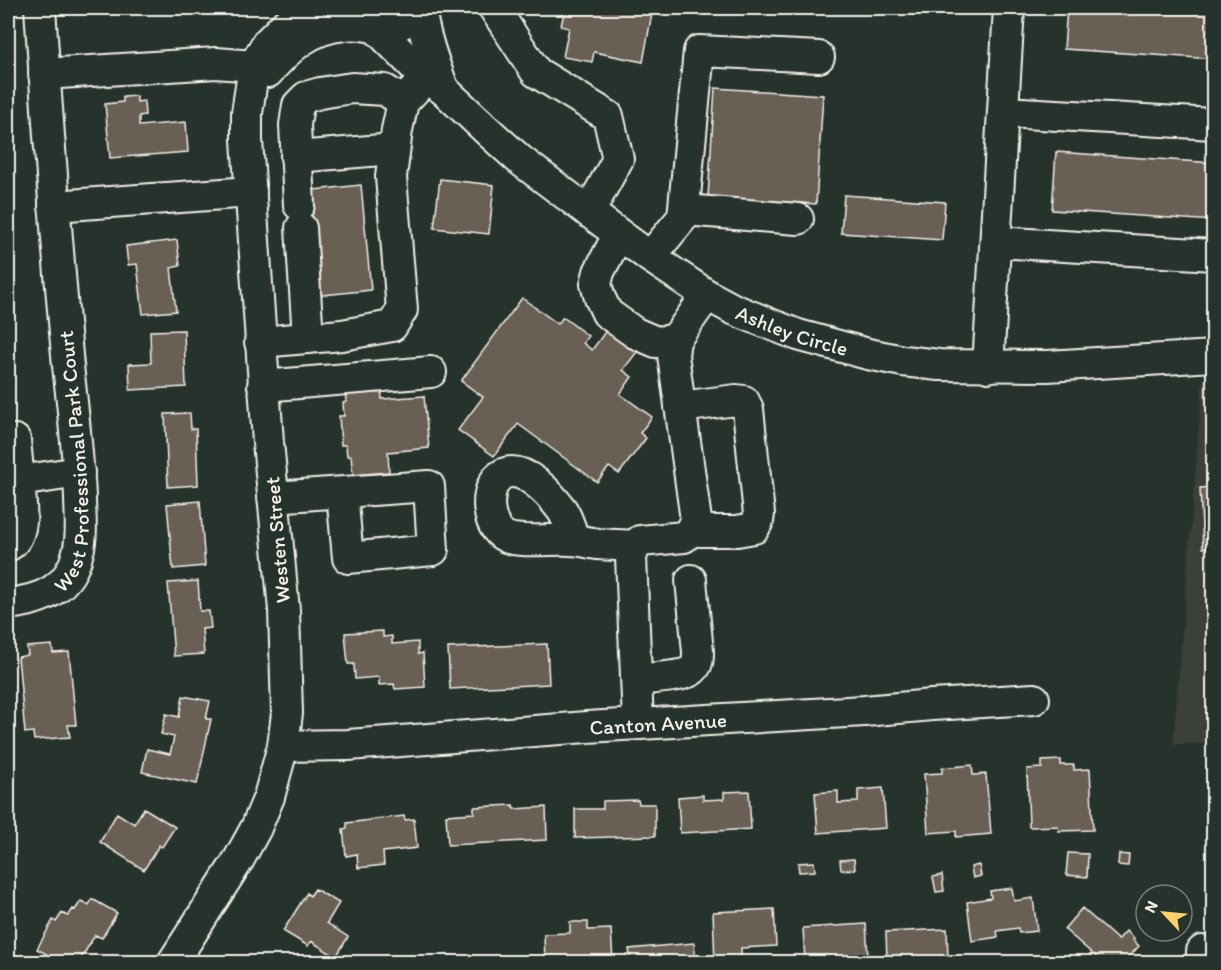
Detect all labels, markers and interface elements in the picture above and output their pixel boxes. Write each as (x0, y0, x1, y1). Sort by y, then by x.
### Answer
street label: Ashley Circle (733, 299, 851, 361)
street label: West Professional Park Court (48, 330, 93, 597)
street label: Westen Street (259, 476, 295, 604)
street label: Canton Avenue (589, 706, 727, 739)
north arrow (1134, 883, 1194, 943)
text: N (1140, 898, 1162, 916)

